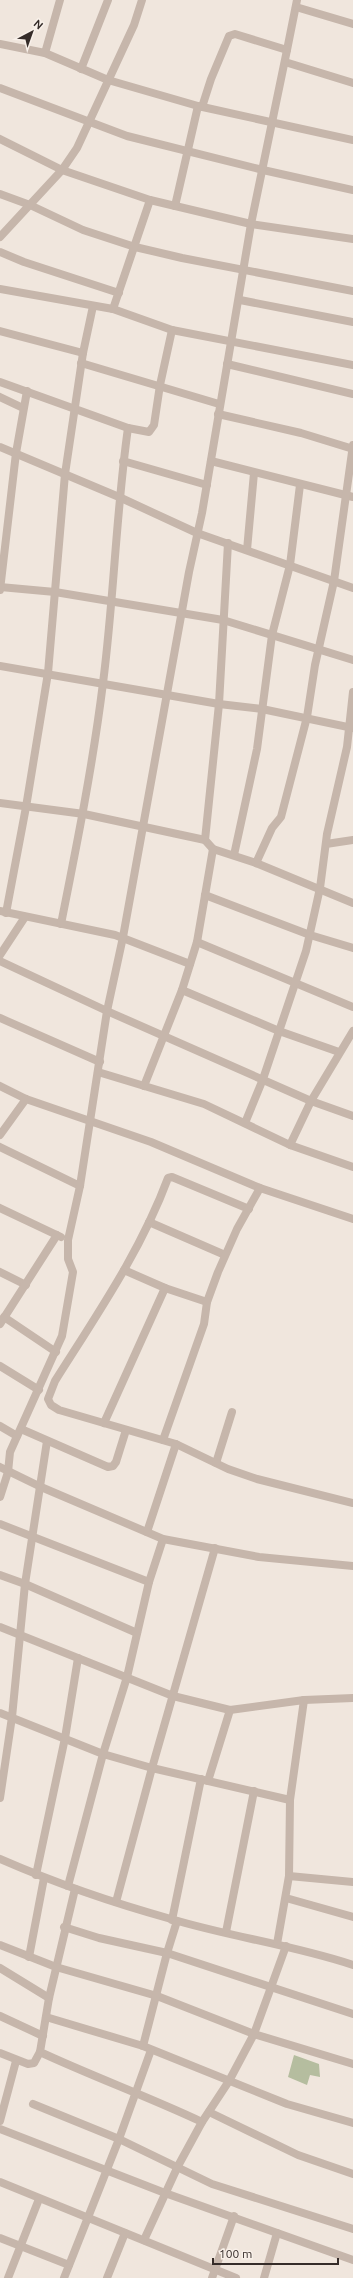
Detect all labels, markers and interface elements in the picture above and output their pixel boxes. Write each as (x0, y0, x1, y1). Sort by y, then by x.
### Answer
north arrow (12, 12, 52, 52)
text: N (32, 17, 46, 32)
scale bar (213, 2240, 338, 2266)
text: 100 m (219, 2247, 252, 2260)

